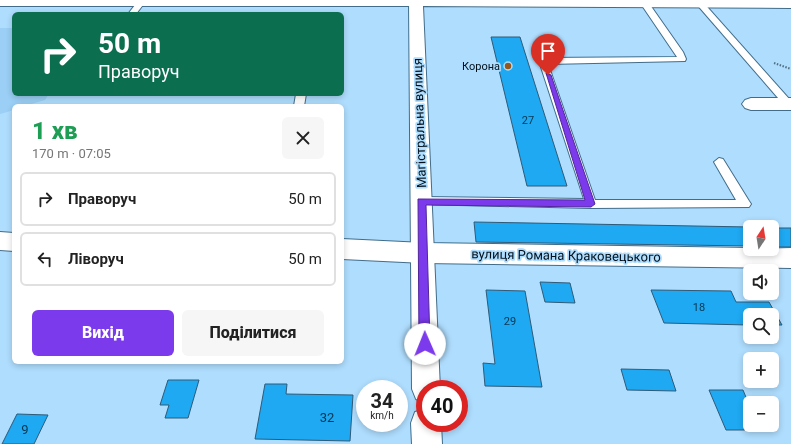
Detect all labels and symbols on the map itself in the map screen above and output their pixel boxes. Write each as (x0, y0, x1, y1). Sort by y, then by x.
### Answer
pin (531, 34, 565, 75)
street label: Магістральна вулиця (410, 58, 429, 188)
place label: Корона (462, 60, 500, 73)
marker: Корона (503, 61, 513, 71)
house number: 27 (522, 114, 534, 127)
north arrow (743, 220, 779, 256)
street label: вулиця Романа Краковецького (471, 246, 661, 265)
house number: 18 (693, 301, 705, 314)
house number: 29 (504, 315, 516, 328)
position arrow (404, 323, 446, 365)
speed limit sign: 40 (416, 380, 468, 432)
house number: 32 (320, 410, 334, 425)
house number: 9 (21, 422, 29, 437)

